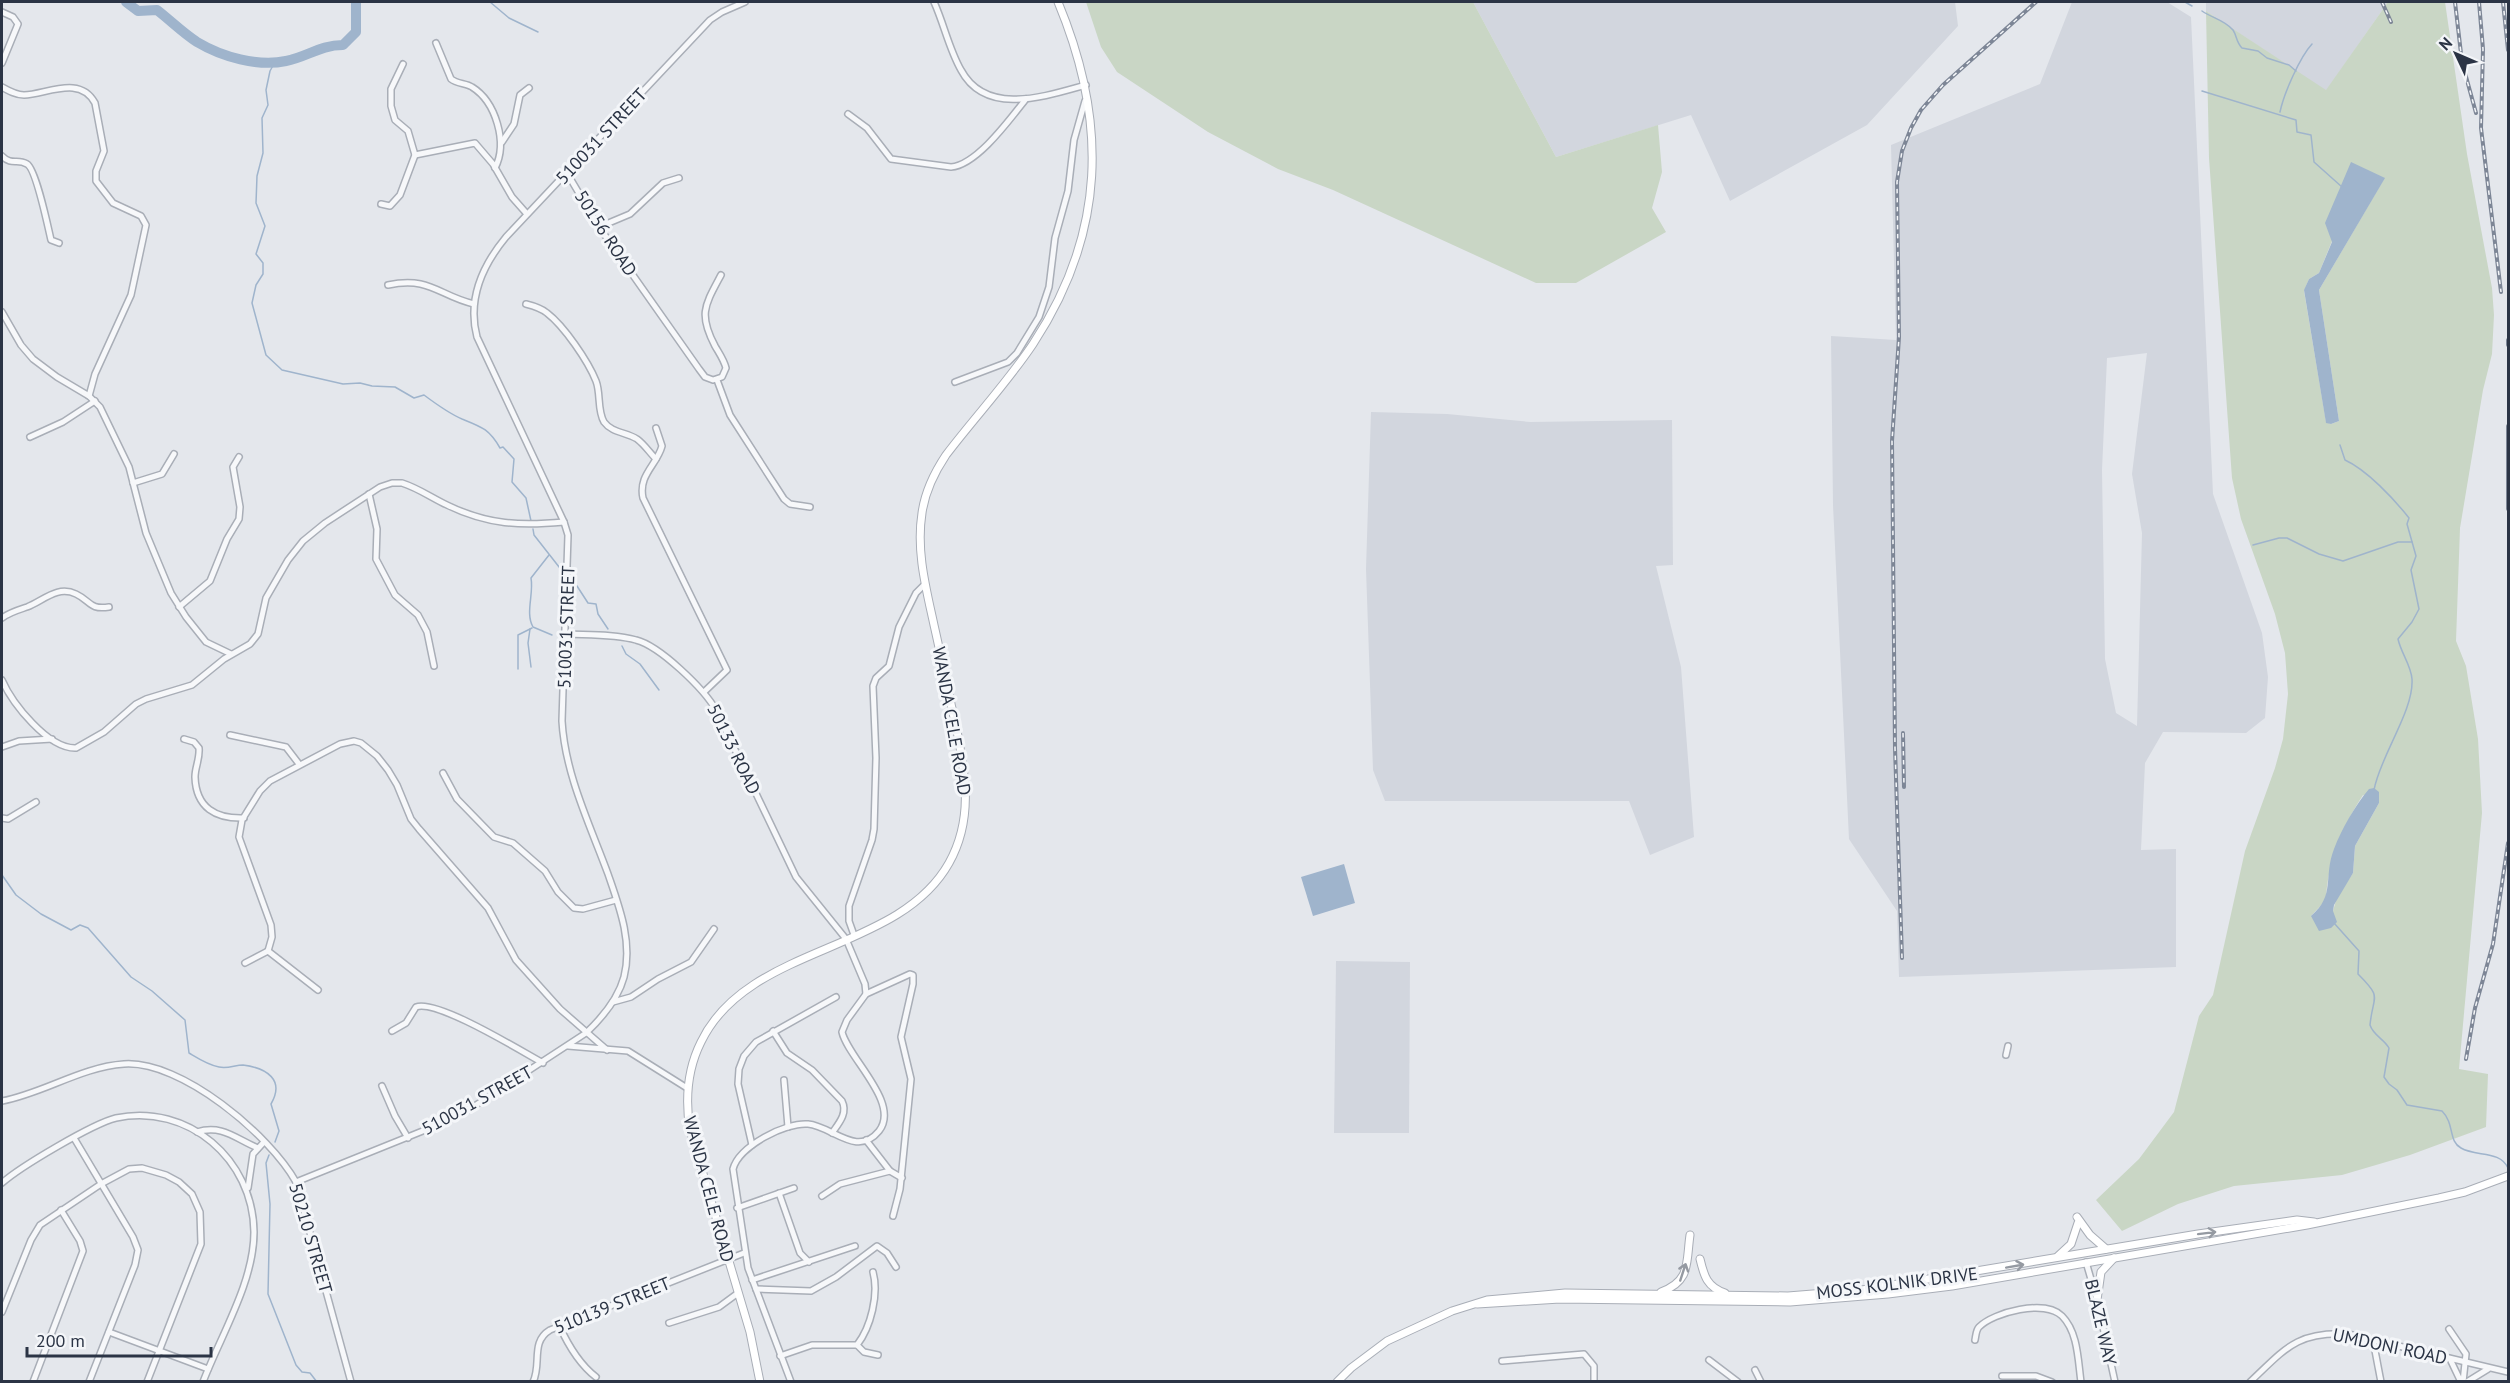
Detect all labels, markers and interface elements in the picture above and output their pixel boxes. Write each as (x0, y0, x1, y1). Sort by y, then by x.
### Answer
north arrow (2426, 24, 2486, 84)
text: N (2434, 33, 2456, 54)
street label: 510031 STREET (551, 83, 651, 189)
street label: 50156 ROAD (570, 186, 642, 280)
street label: 510031 STREET (552, 565, 580, 689)
street label: WANDA CELE ROAD (928, 645, 976, 797)
street label: 50133 ROAD (702, 700, 766, 798)
street label: 510031 STREET (418, 1060, 536, 1140)
street label: WANDA CELE ROAD (678, 1113, 740, 1265)
street label: 50210 STREET (284, 1180, 338, 1296)
one-way arrow (2197, 1227, 2217, 1238)
one-way arrow (2005, 1260, 2025, 1271)
street label: MOSS KOLNIK DRIVE (1815, 1262, 1979, 1304)
one-way arrow (1678, 1263, 1689, 1282)
street label: 510139 STREET (551, 1271, 673, 1339)
street label: BLAZE WAY (2080, 1277, 2122, 1367)
scale bar (27, 1320, 212, 1358)
street label: UMDONI ROAD (2331, 1323, 2449, 1369)
text: 200 m (36, 1329, 85, 1352)

